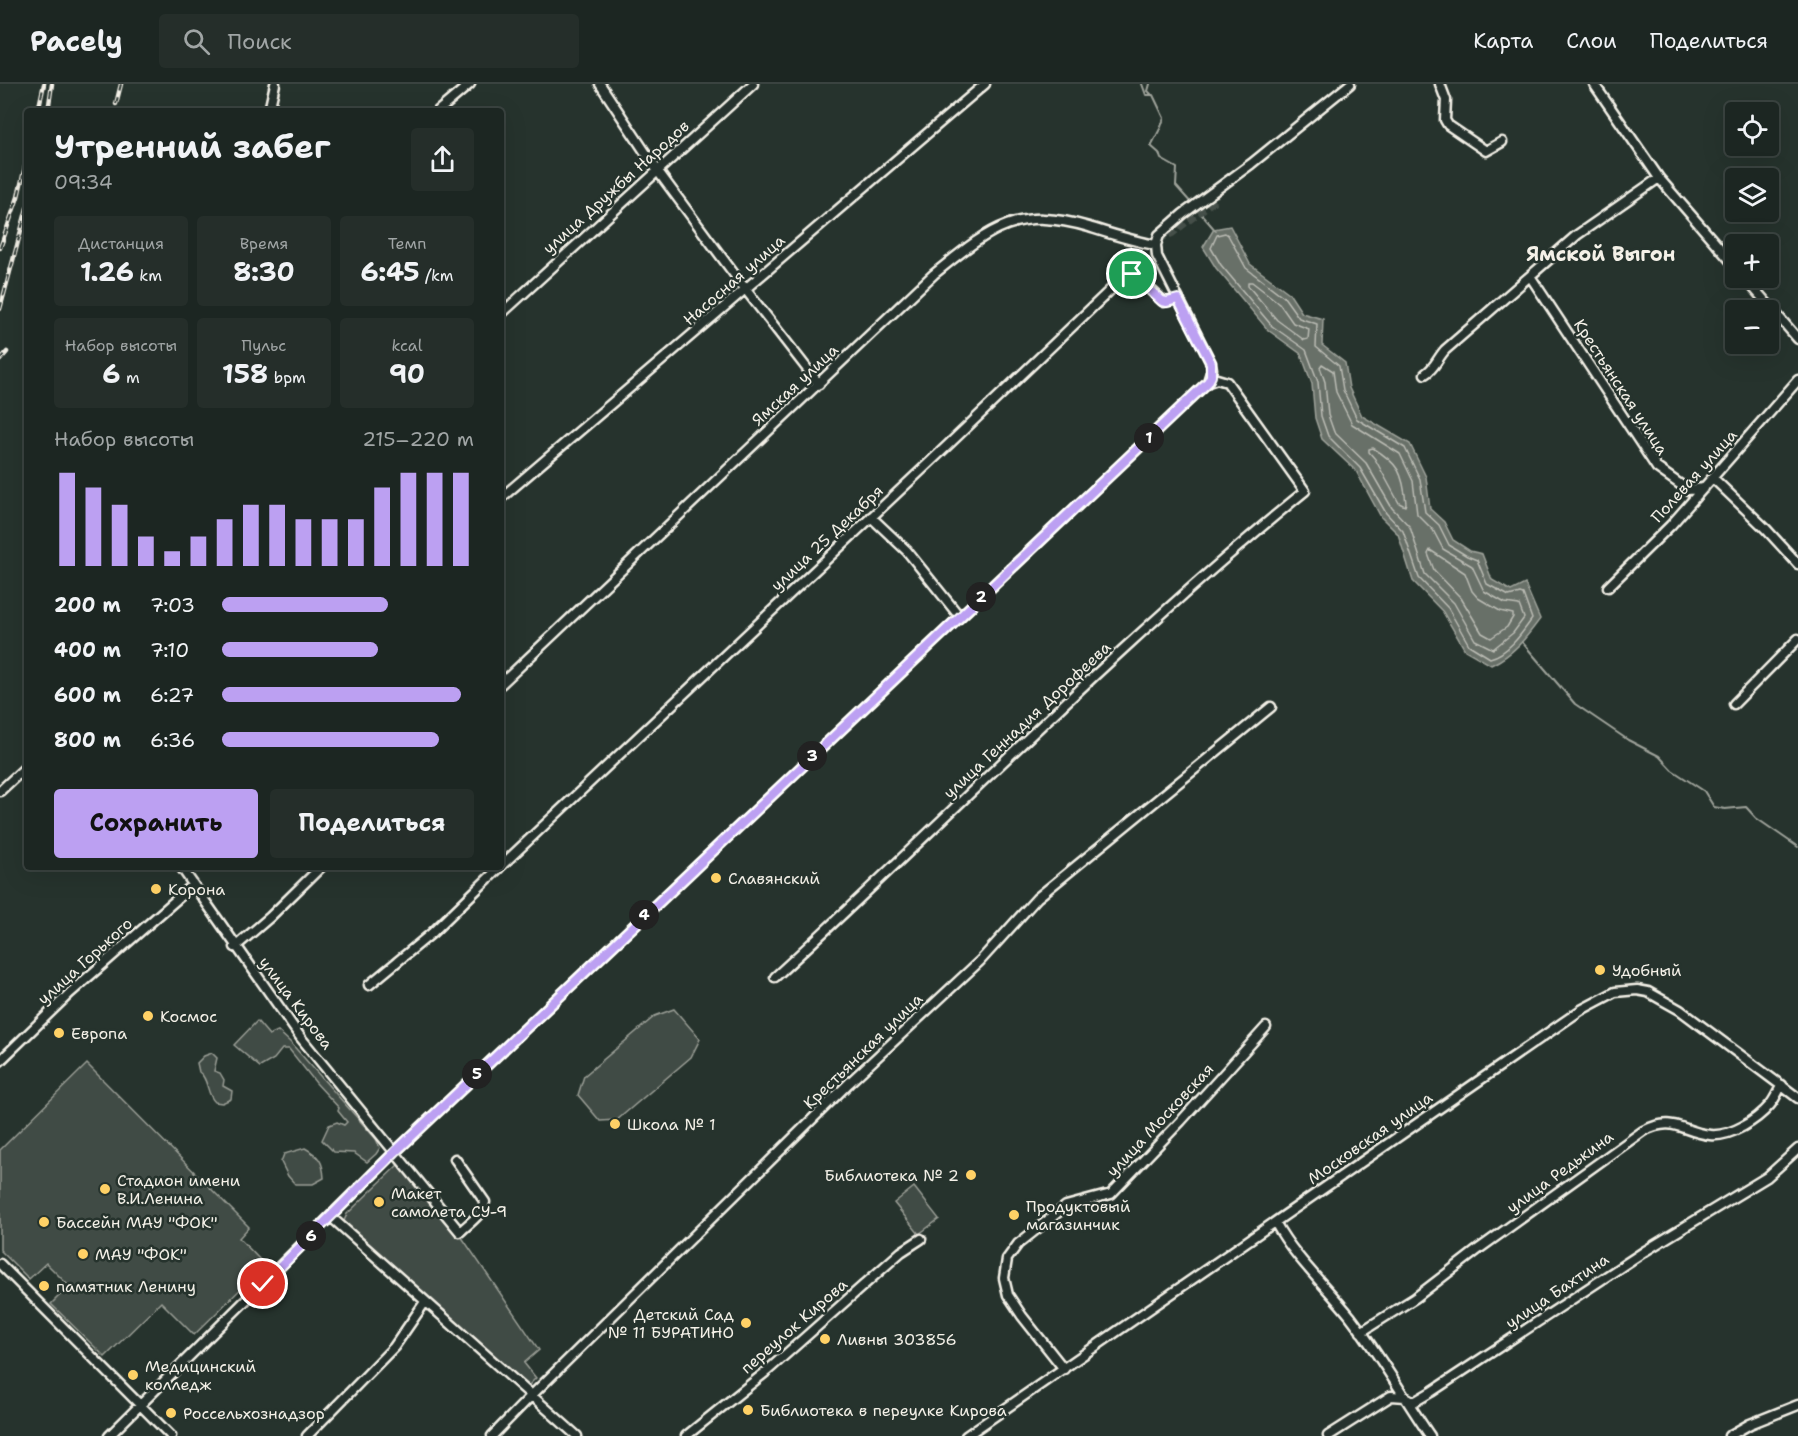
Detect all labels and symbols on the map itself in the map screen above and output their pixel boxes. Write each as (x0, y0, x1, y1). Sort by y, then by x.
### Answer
street label: улица Дружбы Народов (538, 116, 694, 258)
street label: Насосная улица (679, 230, 789, 330)
district label: Ямской Выгон (1526, 241, 1676, 267)
pin (1106, 248, 1157, 299)
street label: Крестьянская улица (1569, 315, 1673, 459)
street label: Ямская улица (747, 340, 843, 430)
pin: 1 (1134, 423, 1164, 453)
street label: Полевая улица (1646, 425, 1742, 527)
street label: улица 25 Декабря (766, 480, 888, 596)
pin: 2 (966, 582, 996, 612)
street label: улица Геннадия Дорофеева (939, 637, 1115, 803)
pin: 3 (797, 741, 827, 771)
place label: Славянский (728, 868, 820, 889)
marker: Славянский (709, 871, 723, 885)
place label: Корона (168, 879, 225, 900)
marker: Корона (149, 882, 163, 896)
pin: 4 (629, 900, 659, 930)
street label: улица Горького (33, 913, 137, 1009)
street label: улица Кирова (254, 952, 338, 1054)
place label: Удобный (1612, 960, 1682, 981)
marker: Удобный (1593, 963, 1607, 977)
street label: Крестьянская улица (799, 988, 927, 1113)
place label: Космос (160, 1006, 217, 1027)
marker: Космос (141, 1009, 155, 1023)
place label: Европа (71, 1023, 127, 1044)
marker: Европа (52, 1026, 66, 1040)
pin: 5 (462, 1059, 492, 1089)
street label: улица Московская (1102, 1059, 1218, 1181)
street label: Московская улица (1303, 1087, 1437, 1189)
place label: Школа № 1 (627, 1114, 716, 1135)
marker: Школа № 1 (608, 1117, 622, 1131)
street label: улица Редькина (1502, 1126, 1618, 1218)
place label: Библиотека № 2 (824, 1165, 959, 1186)
marker: Библиотека № 2 (964, 1168, 978, 1182)
place label: Стадион имени В.И.Ленина (117, 1170, 240, 1209)
marker: Стадион имени В.И.Ленина (98, 1182, 112, 1196)
place label: Макет самолета СУ-9 (391, 1183, 507, 1222)
marker: Макет самолета СУ-9 (372, 1195, 386, 1209)
place label: Продуктовый магазинчик (1026, 1196, 1130, 1235)
marker: Продуктовый магазинчик (1007, 1208, 1021, 1222)
place label: Бассейн МАУ "ФОК" (56, 1212, 218, 1233)
marker: Бассейн МАУ "ФОК" (37, 1215, 51, 1229)
pin: 6 (296, 1221, 326, 1251)
place label: МАУ "ФОК" (95, 1244, 187, 1265)
marker: МАУ "ФОК" (76, 1247, 90, 1261)
street label: улица Бахтина (1501, 1249, 1613, 1333)
pin (237, 1258, 288, 1309)
street label: переулок Кирова (736, 1274, 852, 1378)
place label: памятник Ленину (56, 1276, 196, 1297)
marker: памятник Ленину (37, 1279, 51, 1293)
place label: Детский Сад № 11 БУРАТИНО (608, 1304, 734, 1343)
marker: Детский Сад № 11 БУРАТИНО (739, 1316, 753, 1330)
place label: Ливны 303856 (837, 1329, 957, 1350)
marker: Ливны 303856 (818, 1332, 832, 1346)
place label: Медицинский колледж (145, 1356, 256, 1395)
marker: Медицинский колледж (126, 1368, 140, 1382)
place label: Библиотека в переулке Кирова (760, 1400, 1007, 1421)
place label: Россельхознадзор (183, 1403, 325, 1424)
marker: Библиотека в переулке Кирова (741, 1403, 755, 1417)
marker: Россельхознадзор (164, 1406, 178, 1420)

